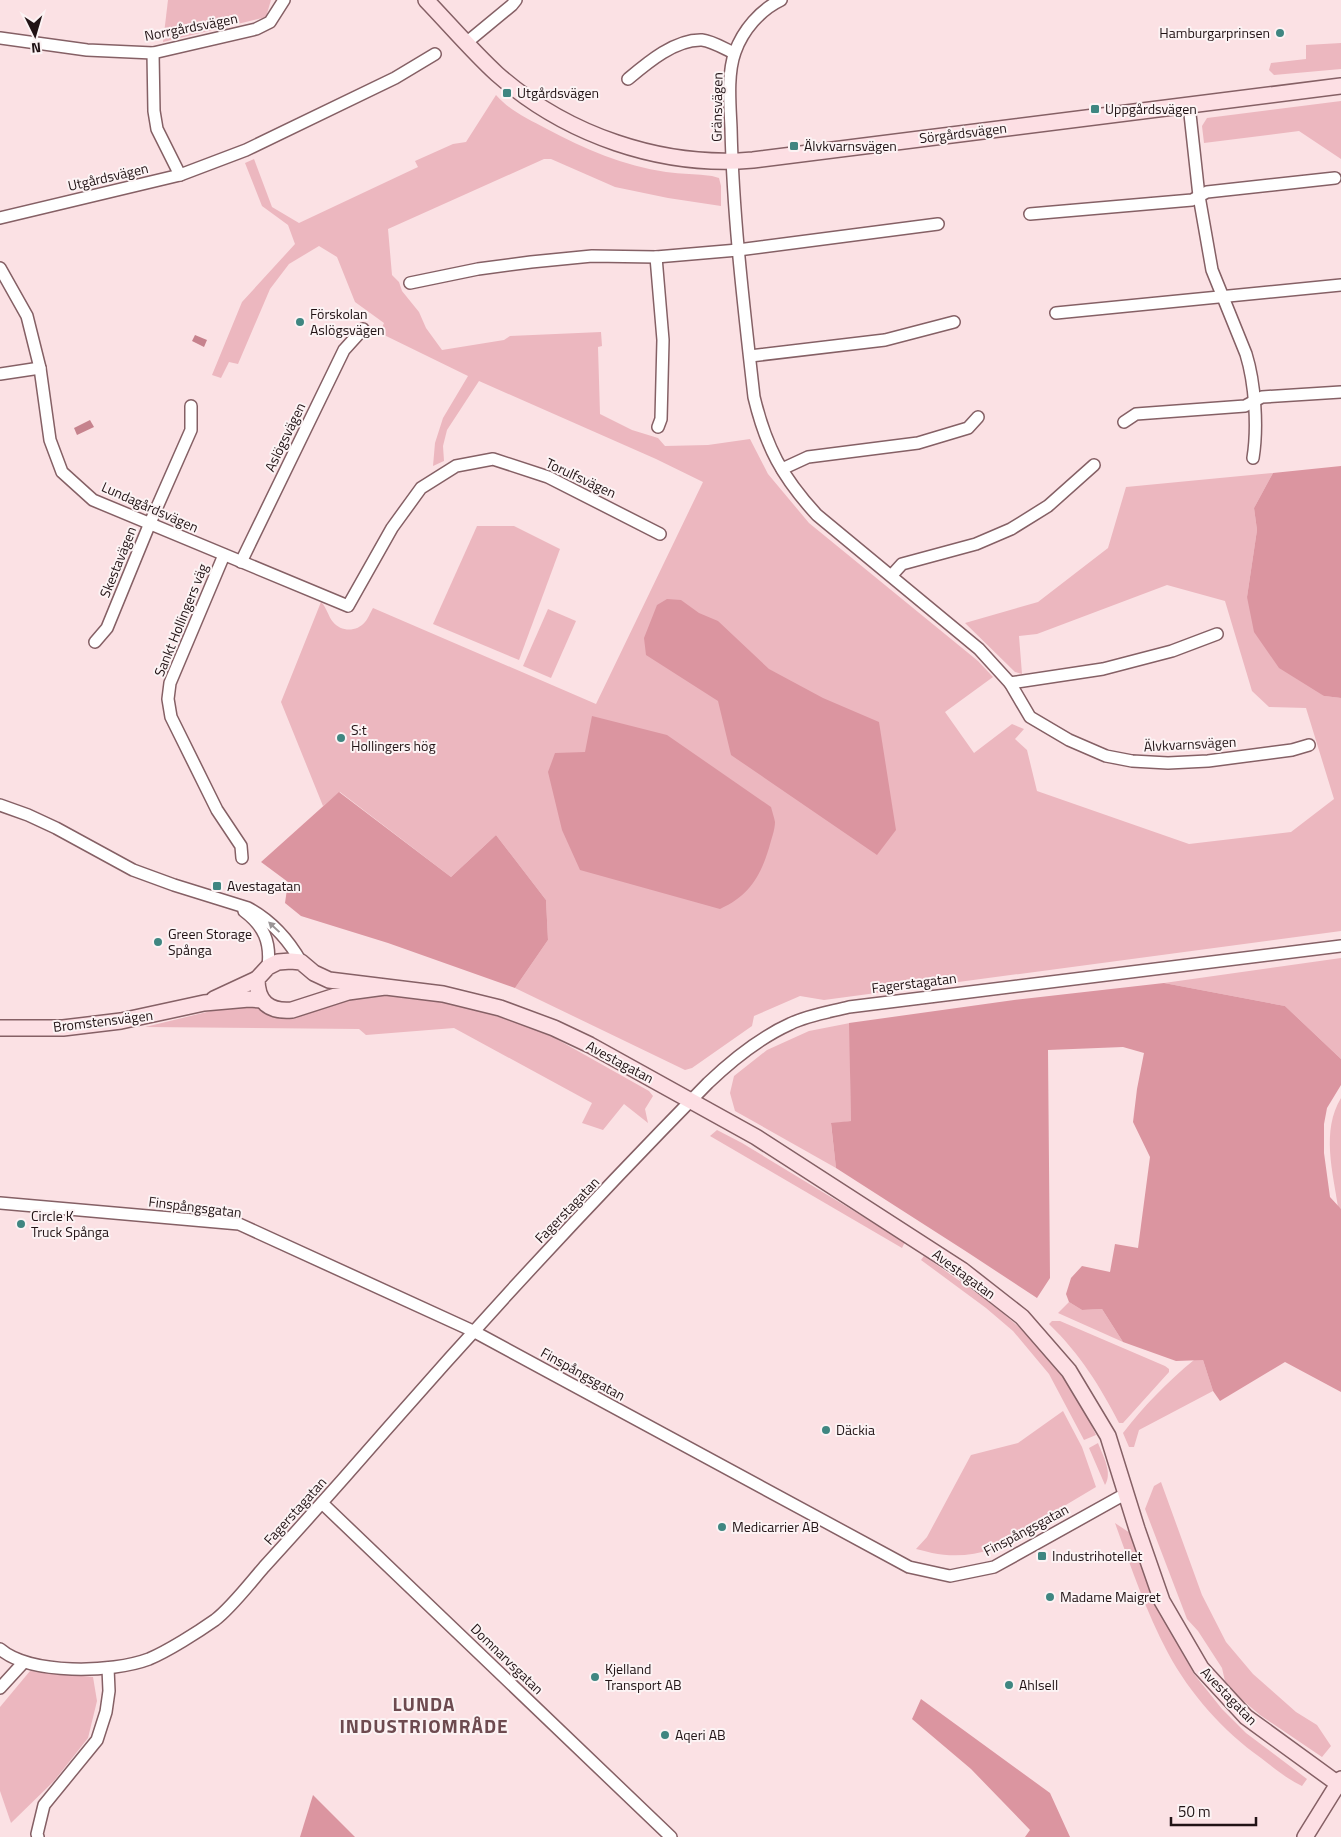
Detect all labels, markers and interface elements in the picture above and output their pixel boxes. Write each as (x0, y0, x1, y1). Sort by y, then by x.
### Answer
street label: Norrgårdsvägen (143, 7, 239, 46)
north arrow (10, 10, 60, 60)
place label: Hamburgarprinsen (1159, 22, 1270, 43)
marker: Hamburgarprinsen (1274, 27, 1286, 39)
text: N (30, 38, 42, 59)
street label: Gränsvägen (705, 72, 728, 142)
place label: Utgårdsvägen (517, 82, 599, 103)
marker: Utgårdsvägen (501, 87, 513, 99)
place label: Uppgårdsvägen (1105, 98, 1197, 119)
marker: Uppgårdsvägen (1089, 103, 1101, 115)
street label: Sörgårdsvägen (918, 117, 1008, 148)
place label: Älvkvarnsvägen (804, 135, 897, 156)
marker: Älvkvarnsvägen (788, 140, 800, 152)
street label: Utgårdsvägen (66, 157, 150, 196)
place label: Förskolan Aslögsvägen (310, 303, 385, 340)
marker: Förskolan Aslögsvägen (294, 316, 306, 328)
street label: Aslögsvägen (259, 399, 310, 475)
street label: Torulfsvägen (543, 452, 620, 503)
street label: Lundagårdsvägen (98, 476, 202, 537)
street label: Skestavägen (94, 523, 141, 601)
street label: Sankt Hollingers väg (148, 560, 213, 679)
place label: S:t Hollingers hög (351, 719, 436, 756)
street label: Älvkvarnsvägen (1143, 731, 1237, 756)
marker: S:t Hollingers hög (335, 732, 347, 744)
place label: Avestagatan (227, 875, 301, 896)
marker: Avestagatan (211, 880, 223, 892)
one-way arrow (268, 921, 280, 933)
place label: Green Storage Spånga (168, 923, 252, 960)
marker: Green Storage Spånga (152, 936, 164, 948)
street label: Fagerstagatan (870, 967, 957, 998)
street label: Bromstensvägen (52, 1004, 154, 1037)
street label: Avestagatan (583, 1035, 658, 1088)
street label: Fagerstagatan (530, 1172, 604, 1248)
street label: Finspångsgatan (147, 1190, 243, 1223)
place label: Circle K Truck Spånga (31, 1205, 109, 1242)
marker: Circle K Truck Spånga (15, 1218, 27, 1230)
street label: Avestagatan (928, 1243, 1000, 1304)
street label: Finspångsgatan (537, 1342, 629, 1405)
place label: Däckia (836, 1419, 875, 1440)
marker: Däckia (820, 1424, 832, 1436)
street label: Fagerstagatan (258, 1472, 331, 1549)
street label: Finspångsgatan (979, 1498, 1072, 1561)
place label: Medicarrier AB (732, 1516, 819, 1537)
marker: Medicarrier AB (716, 1521, 728, 1533)
place label: Industrihotellet (1052, 1545, 1142, 1566)
marker: Industrihotellet (1036, 1550, 1048, 1562)
place label: Madame Maigret (1060, 1586, 1161, 1607)
marker: Madame Maigret (1044, 1591, 1056, 1603)
street label: Domnarvsgatan (466, 1618, 549, 1699)
place label: Kjelland Transport AB (605, 1658, 682, 1695)
street label: Avestagatan (1196, 1662, 1263, 1730)
marker: Kjelland Transport AB (589, 1671, 601, 1683)
place label: Ahlsell (1019, 1674, 1058, 1695)
marker: Ahlsell (1003, 1679, 1015, 1691)
district label: LUNDA INDUSTRIOMRÅDE (339, 1689, 509, 1740)
place label: Aqeri AB (675, 1724, 726, 1745)
marker: Aqeri AB (659, 1729, 671, 1741)
scale bar (1171, 1794, 1256, 1826)
text: 50 m (1178, 1800, 1211, 1823)

